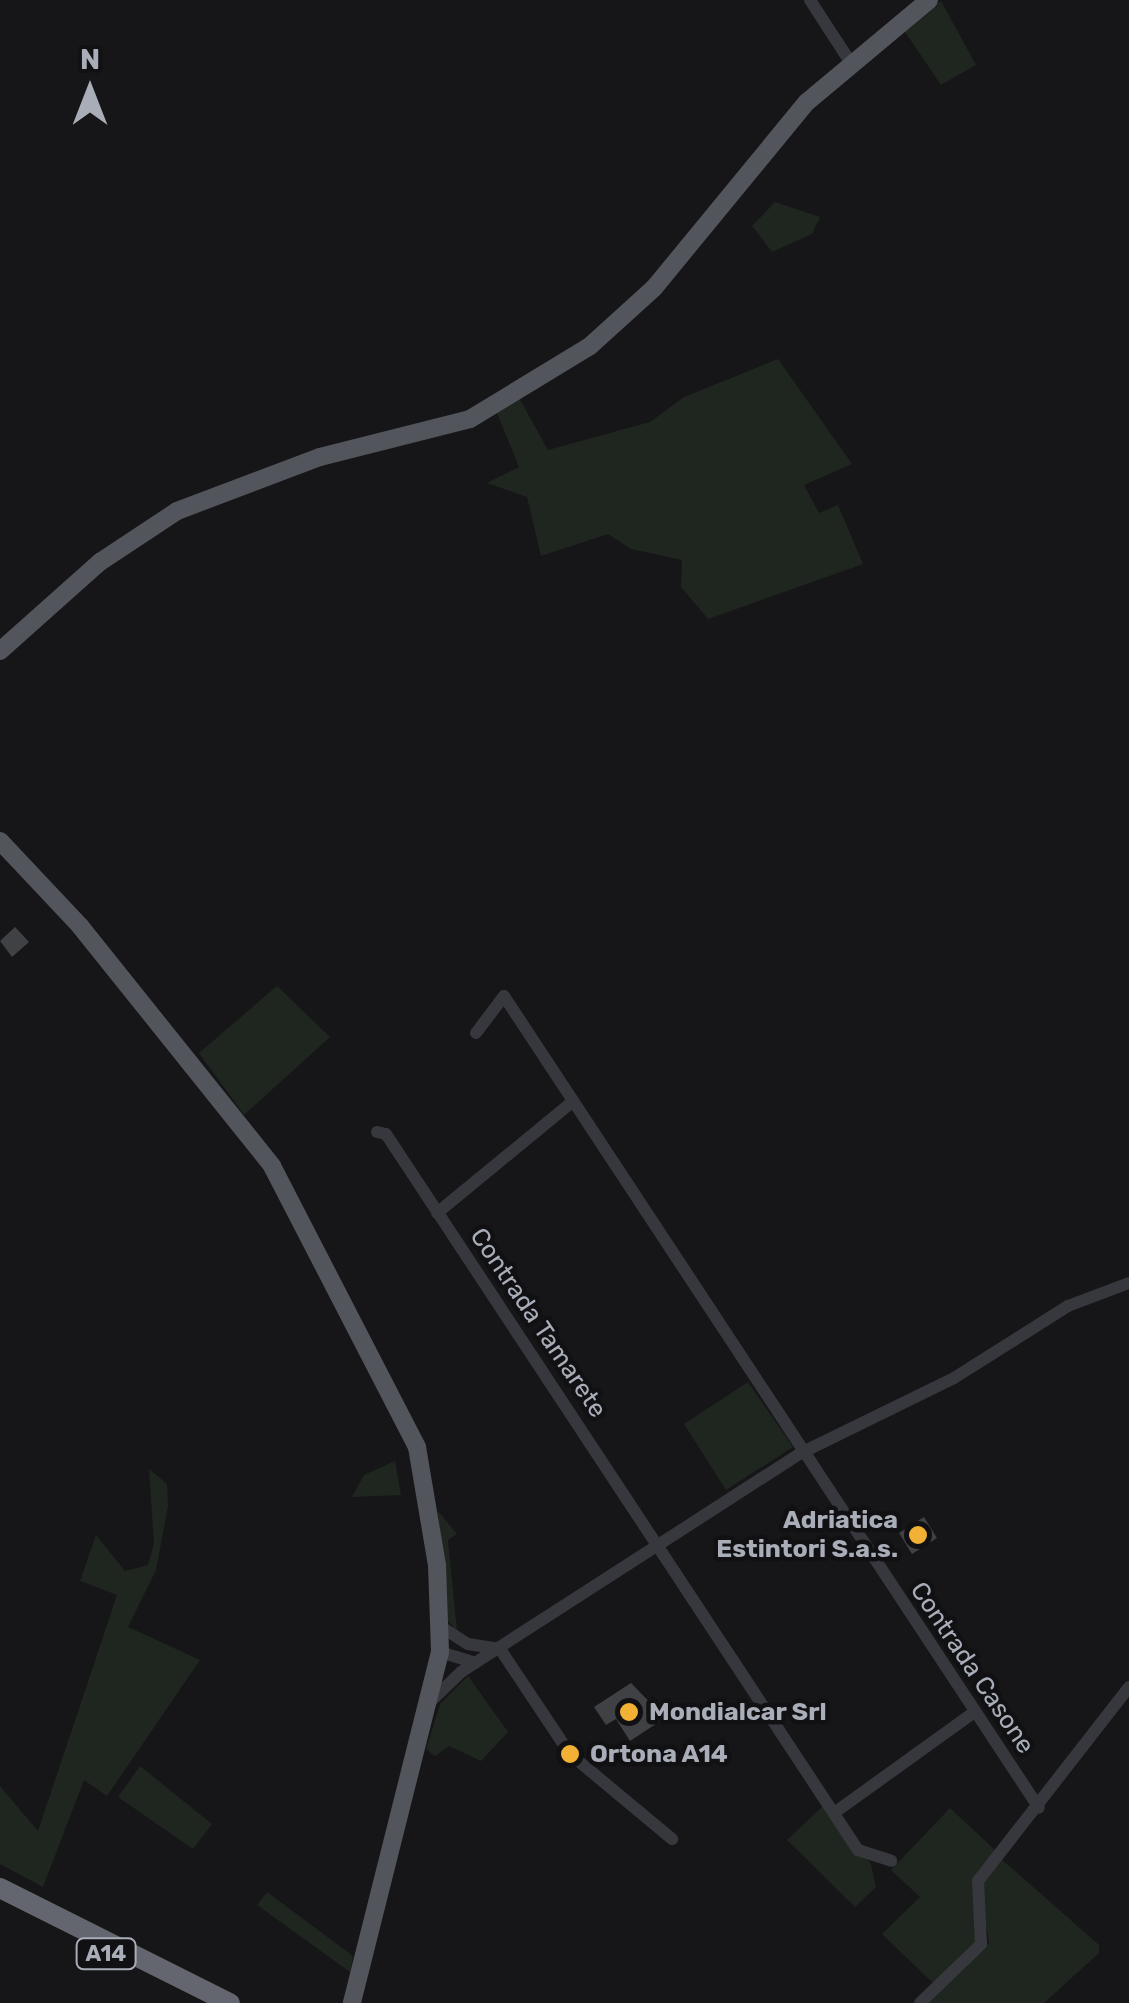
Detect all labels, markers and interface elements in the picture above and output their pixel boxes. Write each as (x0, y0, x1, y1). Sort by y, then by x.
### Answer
north arrow (40, 40, 140, 140)
text: N (80, 43, 100, 76)
street label: Contrada Tamarete (463, 1222, 613, 1424)
place label: Adriatica Estintori S.a.s. (716, 1506, 898, 1565)
marker: Adriatica Estintori S.a.s. (907, 1524, 929, 1546)
street label: Contrada Casone (904, 1577, 1040, 1759)
place label: Mondialcar Srl (649, 1697, 827, 1727)
marker: Mondialcar Srl (618, 1701, 640, 1723)
place label: Ortona A14 (590, 1739, 729, 1769)
marker: Ortona A14 (559, 1743, 581, 1765)
road number: A14 (74, 1937, 138, 1971)

